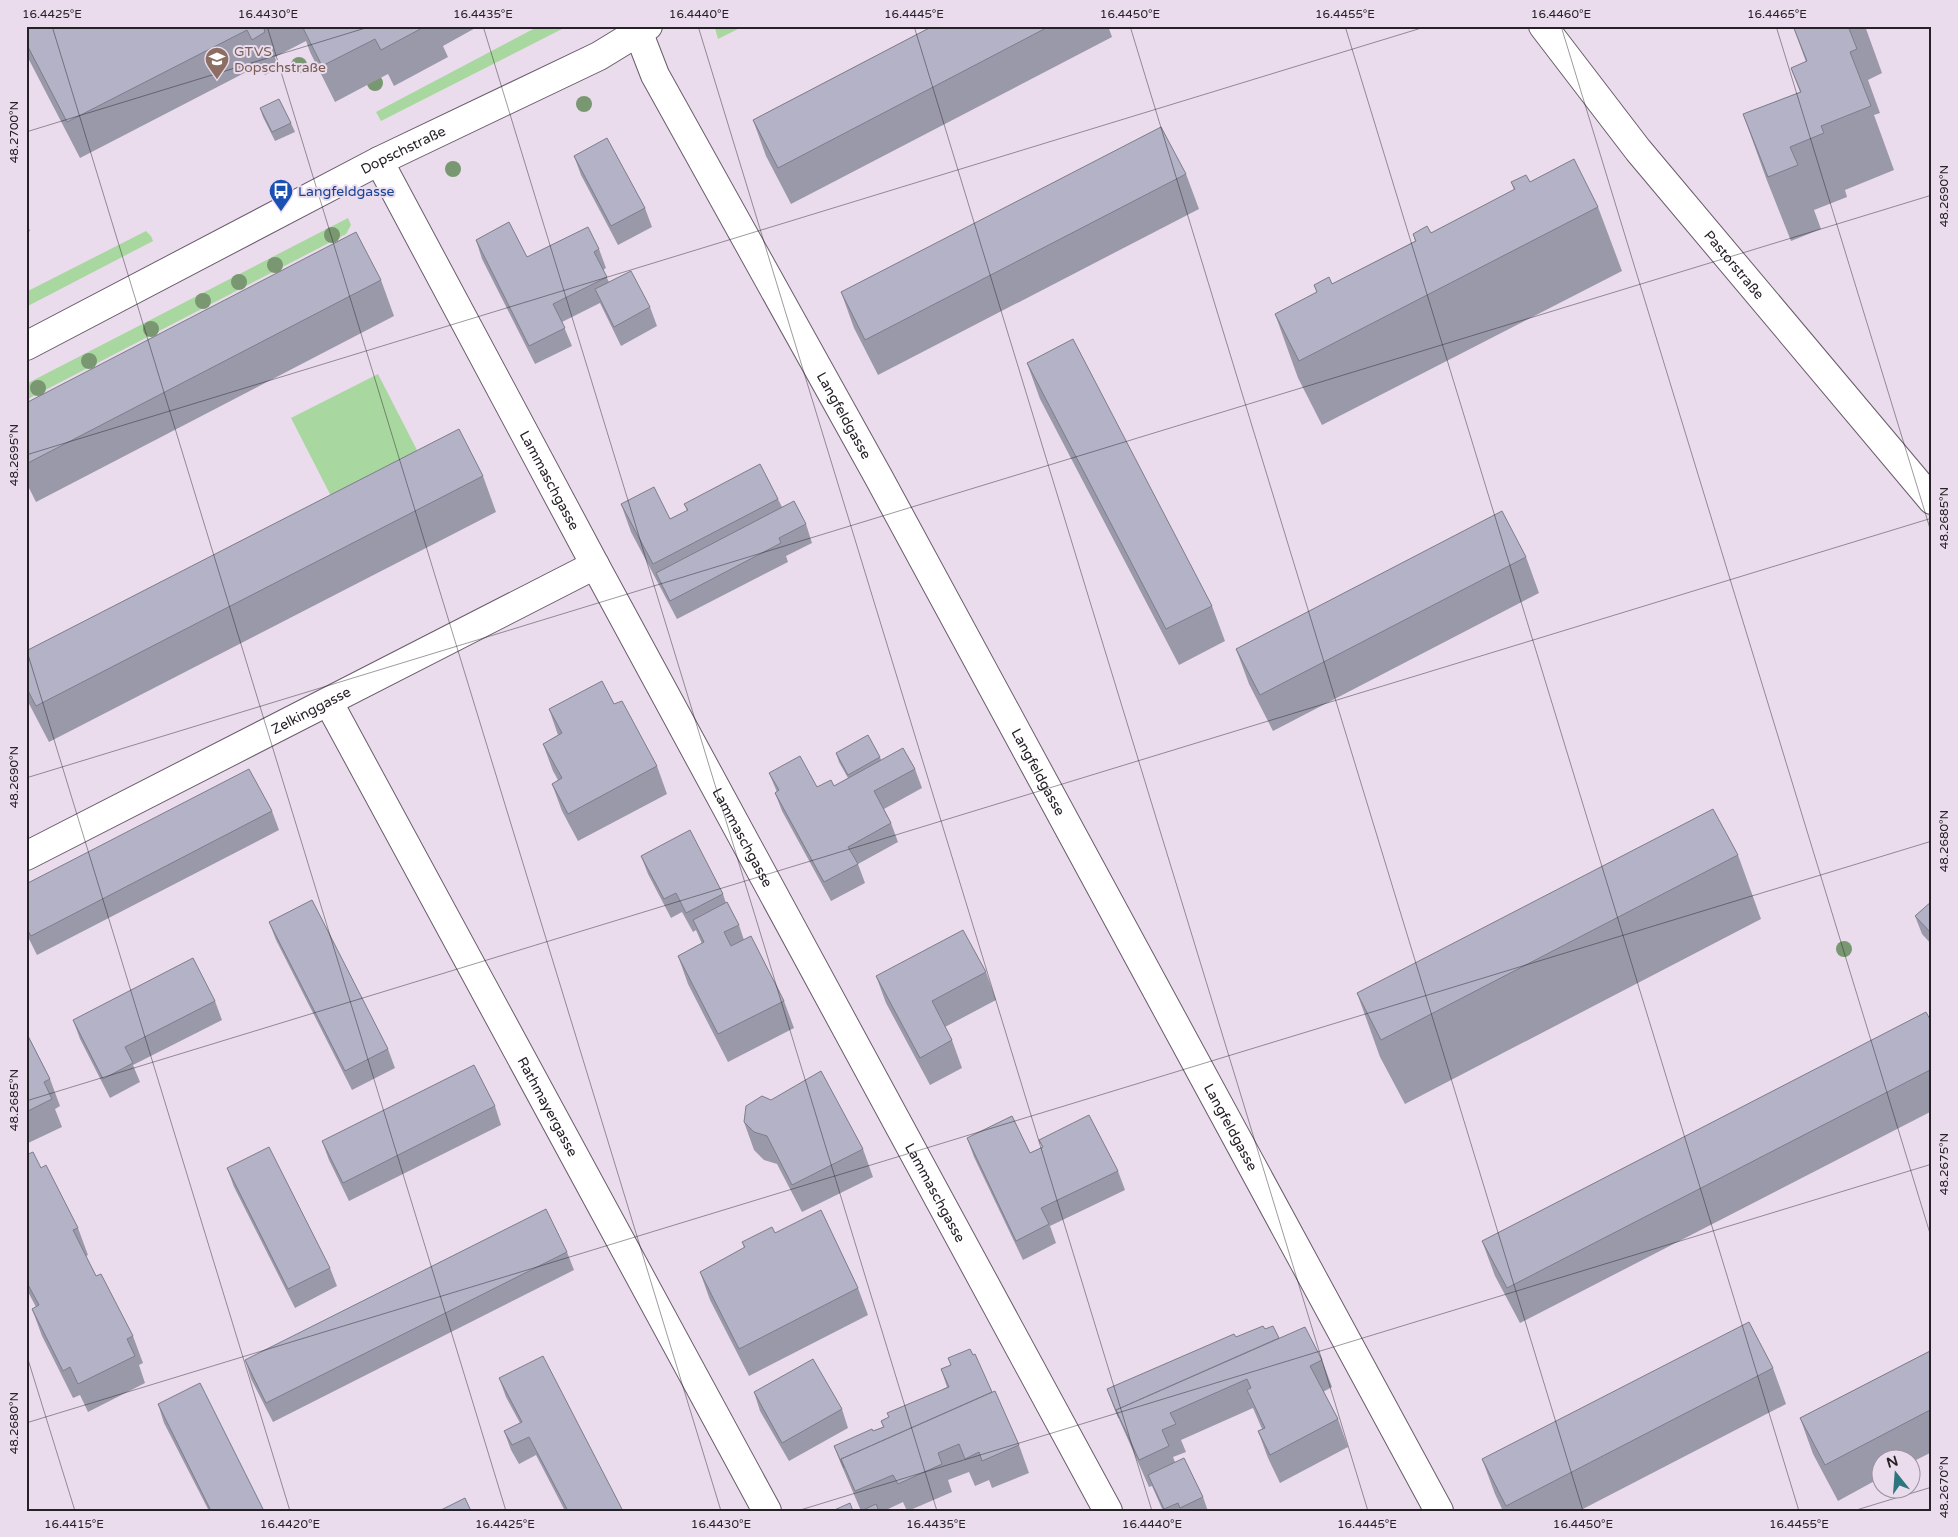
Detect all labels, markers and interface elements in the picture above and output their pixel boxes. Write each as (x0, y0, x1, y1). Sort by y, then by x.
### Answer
text: 16.4425°E (22, 7, 82, 21)
text: 16.4430°E (238, 7, 298, 21)
text: 16.4435°E (453, 7, 513, 21)
text: 16.4440°E (669, 7, 729, 21)
text: 16.4445°E (884, 7, 944, 21)
text: 16.4450°E (1100, 7, 1160, 21)
text: 16.4455°E (1315, 7, 1375, 21)
text: 16.4460°E (1531, 7, 1591, 21)
text: 16.4465°E (1747, 7, 1807, 21)
place label: GTVS Dopschstraße (234, 43, 326, 76)
school or university icon: GTVS Dopschstraße (204, 46, 230, 80)
text: 48.2700°N (7, 101, 21, 163)
street label: Dopschstraße (358, 122, 448, 178)
text: 48.2690°N (1937, 165, 1951, 227)
bus stop icon: Langfeldgasse (268, 178, 294, 212)
place label: Langfeldgasse (298, 183, 395, 200)
street label: Pastorstraße (1701, 227, 1768, 303)
street label: Langfeldgasse (813, 369, 875, 462)
text: 48.2695°N (7, 424, 21, 486)
street label: Lammaschgasse (516, 428, 583, 533)
text: 48.2685°N (1937, 487, 1951, 549)
street label: Zelkinggasse (268, 683, 354, 738)
street label: Langfeldgasse (1008, 725, 1069, 819)
text: 48.2690°N (7, 746, 21, 808)
street label: Lammaschgasse (709, 785, 777, 890)
text: 48.2680°N (1937, 810, 1951, 872)
street label: Rathmayergasse (514, 1054, 582, 1159)
text: 48.2685°N (7, 1069, 21, 1131)
street label: Langfeldgasse (1200, 1081, 1261, 1174)
text: 48.2675°N (1937, 1133, 1951, 1195)
street label: Lammaschgasse (902, 1140, 969, 1245)
text: 48.2680°N (7, 1392, 21, 1454)
north arrow (1870, 1450, 1920, 1500)
text: N (1884, 1452, 1900, 1472)
text: 48.2670°N (1937, 1456, 1951, 1518)
text: 16.4415°E (44, 1517, 104, 1531)
text: 16.4420°E (260, 1517, 320, 1531)
text: 16.4425°E (475, 1517, 535, 1531)
text: 16.4430°E (691, 1517, 751, 1531)
text: 16.4435°E (906, 1517, 966, 1531)
text: 16.4440°E (1122, 1517, 1182, 1531)
text: 16.4445°E (1337, 1517, 1397, 1531)
text: 16.4450°E (1553, 1517, 1613, 1531)
text: 16.4455°E (1769, 1517, 1829, 1531)

